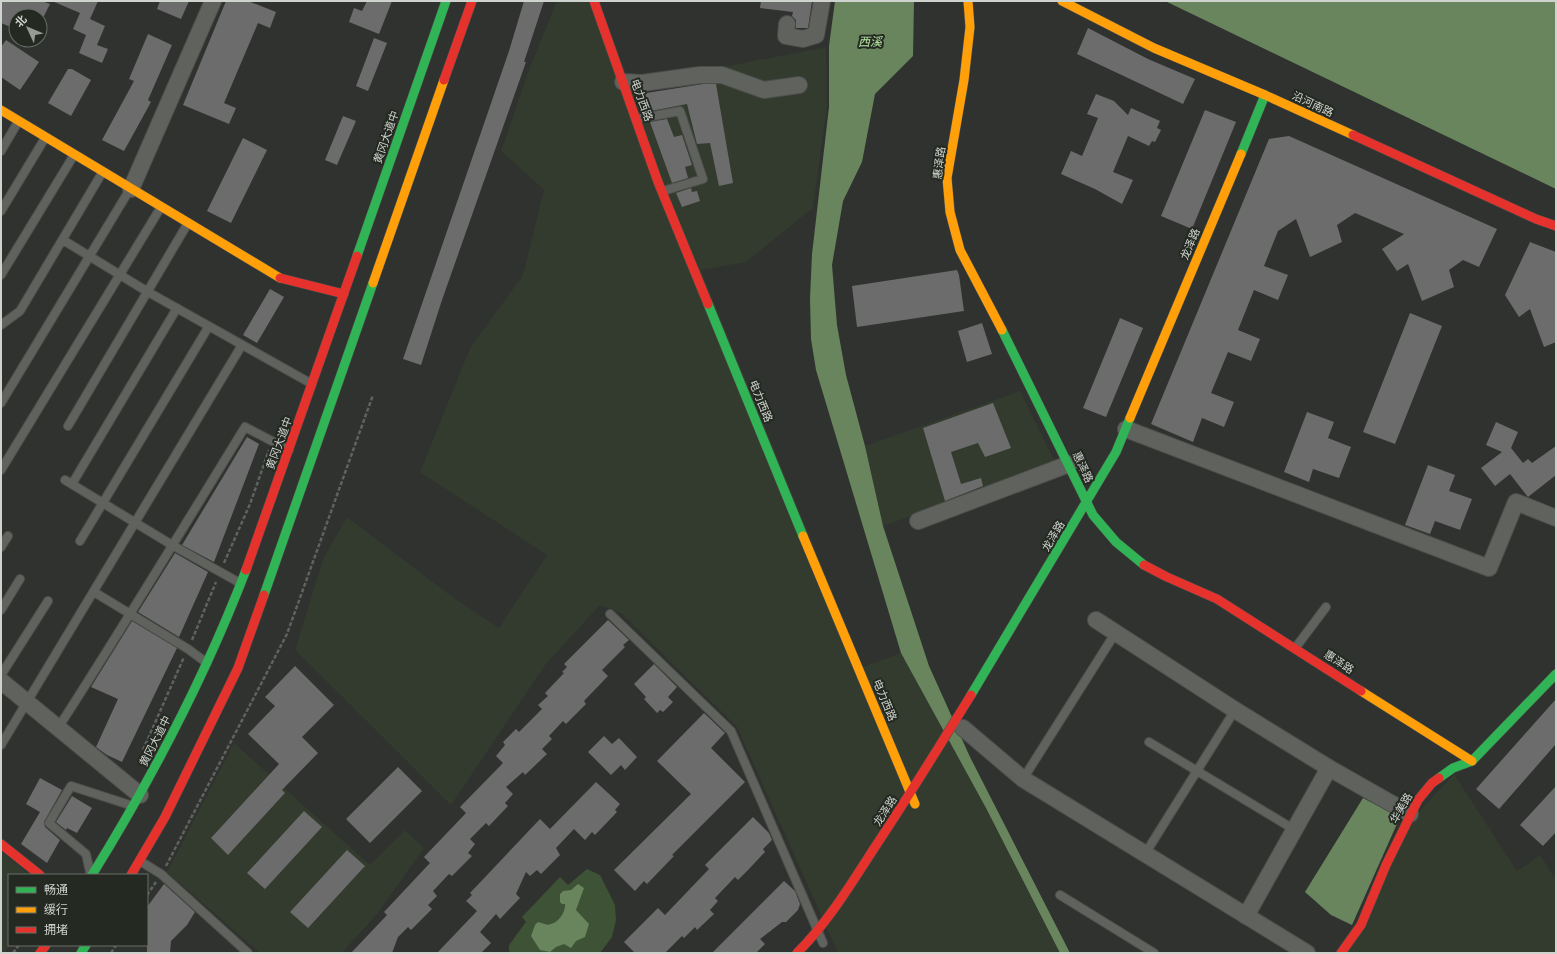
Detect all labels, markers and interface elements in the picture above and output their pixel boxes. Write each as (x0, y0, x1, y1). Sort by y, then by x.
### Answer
north arrow (8, 8, 48, 48)
text: 北 (11, 12, 30, 31)
water label: 西溪 (858, 32, 884, 51)
street label: 电力西路 (627, 77, 657, 123)
street label: 沿河南路 (1290, 87, 1336, 121)
street label: 黄冈大道中 (369, 108, 403, 166)
street label: 惠泽路 (929, 146, 949, 180)
street label: 龙泽路 (1176, 226, 1204, 262)
street label: 电力西路 (745, 378, 777, 424)
street label: 黄冈大道中 (262, 414, 296, 472)
street label: 惠泽路 (1069, 449, 1097, 485)
street label: 龙泽路 (1038, 518, 1068, 554)
street label: 惠泽路 (1321, 646, 1357, 678)
street label: 电力西路 (869, 677, 901, 723)
street label: 黄冈大道中 (135, 713, 175, 769)
street label: 华美路 (1386, 790, 1416, 826)
street label: 龙泽路 (869, 793, 901, 829)
legend (8, 874, 148, 946)
text: 畅通 (44, 880, 68, 899)
text: 缓行 (44, 900, 68, 919)
text: 拥堵 (44, 920, 68, 939)

